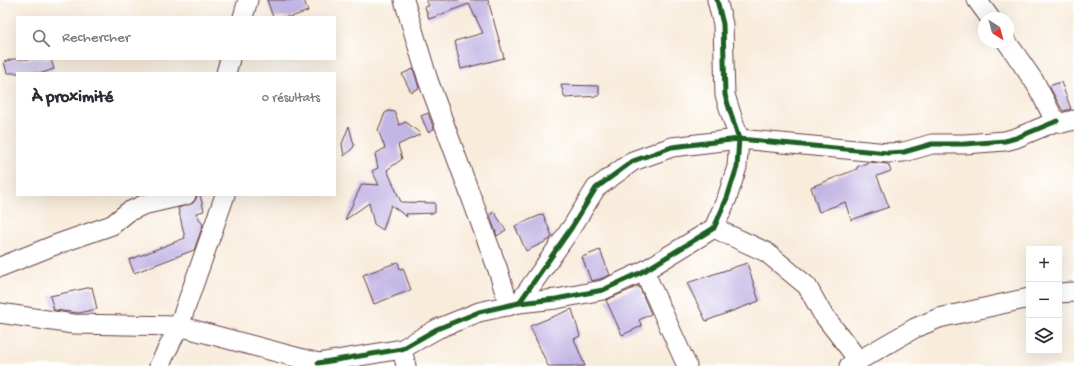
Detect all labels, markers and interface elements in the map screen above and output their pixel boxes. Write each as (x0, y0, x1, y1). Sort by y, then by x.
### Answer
north arrow (978, 12, 1014, 48)
search box (16, 16, 336, 60)
icon: search (30, 27, 52, 49)
text: Rechercher (62, 29, 130, 47)
text: À proximité (32, 88, 113, 108)
text: 0 résultats (262, 91, 320, 106)
map controls (1026, 246, 1062, 354)
button: + (1026, 246, 1062, 282)
button: − (1026, 282, 1062, 318)
button: layers (1026, 318, 1062, 354)

